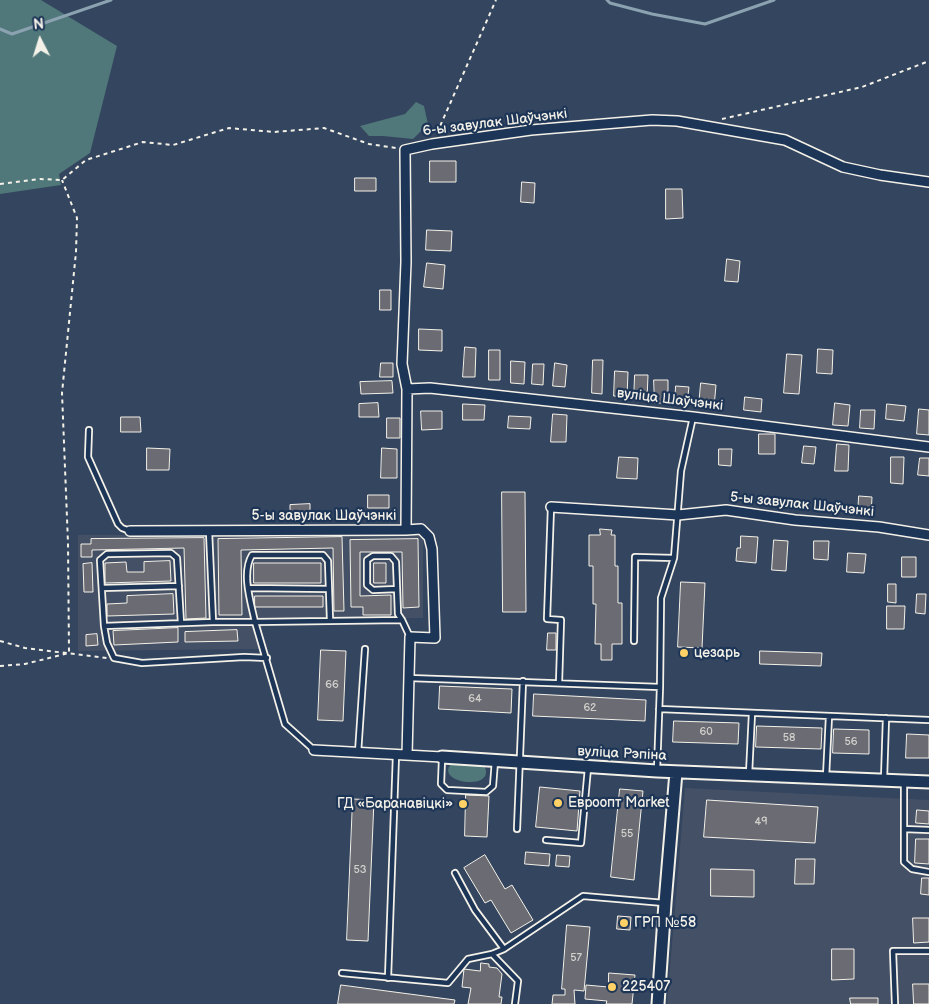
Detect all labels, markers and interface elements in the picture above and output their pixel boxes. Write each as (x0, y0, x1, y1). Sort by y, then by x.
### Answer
north arrow (15, 15, 65, 65)
text: N (33, 16, 45, 33)
street label: 6-ы завулак Шаўчэнкі (422, 106, 568, 140)
street label: вуліца Шаўчэнкі (616, 385, 724, 415)
street label: 5-ы завулак Шаўчэнкі (729, 489, 875, 521)
street label: 5-ы завулак Шаўчэнкі (252, 508, 396, 524)
place label: цезарь (694, 645, 740, 661)
marker: цезарь (678, 647, 690, 659)
house number: 66 (325, 678, 339, 692)
house number: 64 (468, 692, 482, 706)
house number: 62 (583, 701, 597, 715)
house number: 60 (699, 725, 713, 739)
house number: 58 (783, 731, 795, 745)
house number: 56 (844, 735, 858, 749)
street label: вуліца Рэпіна (577, 743, 667, 765)
place label: Евроопт Market (568, 795, 670, 811)
place label: ГД «Баранавіцкі» (337, 796, 453, 812)
marker: Евроопт Market (552, 797, 564, 809)
marker: ГД «Баранавіцкі» (457, 798, 469, 810)
house number: 49 (754, 815, 768, 829)
house number: 55 (621, 827, 633, 841)
house number: 53 (353, 863, 367, 877)
place label: ГРП №58 (634, 915, 696, 931)
marker: ГРП №58 (618, 917, 630, 929)
house number: 57 (570, 951, 582, 965)
place label: 225407 (622, 979, 670, 995)
marker: 225407 (606, 981, 618, 993)

